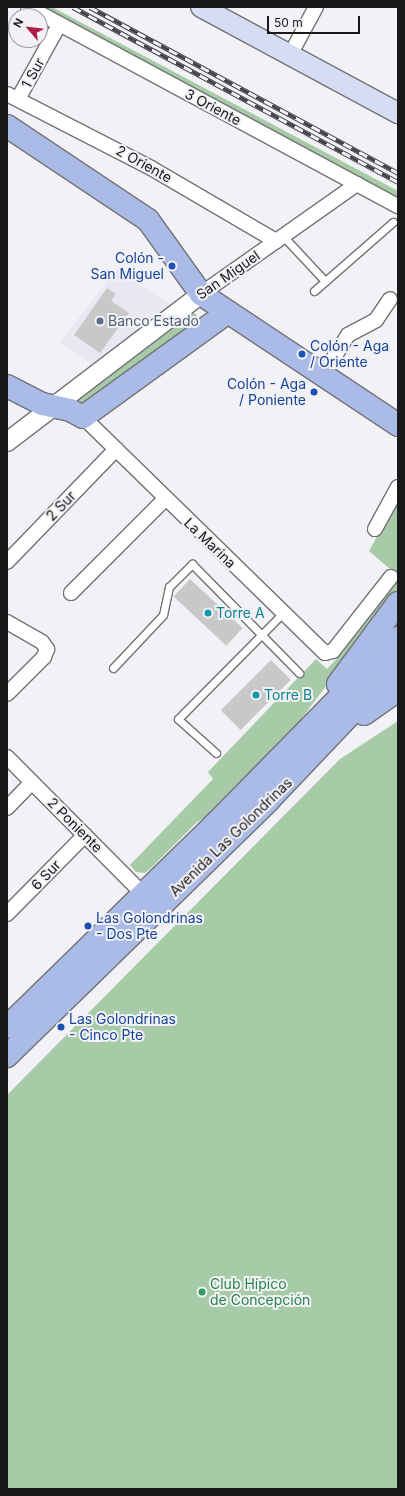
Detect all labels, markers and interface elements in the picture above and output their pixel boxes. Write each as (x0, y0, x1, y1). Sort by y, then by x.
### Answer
north arrow (8, 8, 48, 48)
scale bar (269, 8, 362, 34)
text: 50 m (274, 15, 303, 30)
text: N (10, 16, 26, 30)
street label: 1 Sur (18, 55, 48, 91)
street label: 3 Oriente (182, 85, 244, 129)
street label: 2 Oriente (113, 142, 175, 186)
street label: San Miguel (193, 247, 263, 303)
place label: Colón - San Miguel (90, 250, 164, 282)
marker: Colón - San Miguel (167, 261, 177, 271)
place label: Banco Estado (108, 313, 199, 329)
marker: Banco Estado (95, 316, 105, 326)
place label: Colón - Aga / Oriente (310, 338, 389, 370)
marker: Colón - Aga / Oriente (297, 349, 307, 359)
place label: Colón - Aga / Poniente (227, 376, 306, 408)
marker: Colón - Aga / Poniente (309, 387, 319, 397)
street label: 2 Sur (43, 488, 79, 524)
street label: La Marina (181, 514, 239, 572)
place label: Torre A (216, 605, 265, 621)
marker: Torre A (203, 608, 213, 618)
place label: Torre B (264, 687, 312, 703)
marker: Torre B (251, 690, 261, 700)
street label: Avenida Las Golondrinas (166, 774, 296, 900)
street label: 2 Poniente (44, 794, 106, 856)
street label: 6 Sur (28, 857, 64, 893)
place label: Las Golondrinas - Dos Pte (96, 910, 203, 942)
marker: Las Golondrinas - Dos Pte (83, 921, 93, 931)
place label: Las Golondrinas - Cinco Pte (69, 1011, 176, 1044)
marker: Las Golondrinas - Cinco Pte (56, 1022, 66, 1032)
place label: Club Hípico de Concepción (210, 1276, 310, 1308)
marker: Club Hípico de Concepción (197, 1287, 207, 1297)

